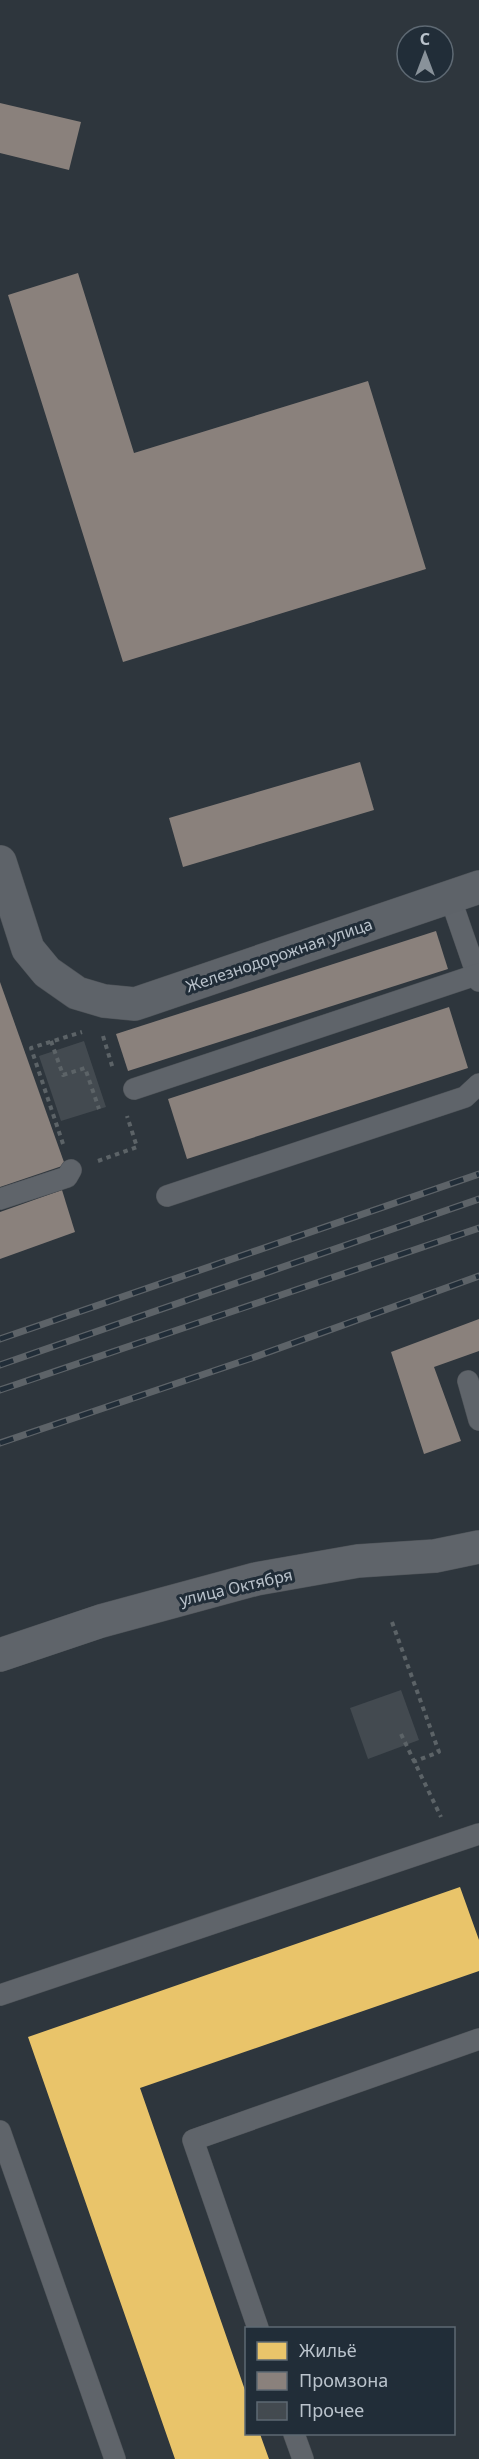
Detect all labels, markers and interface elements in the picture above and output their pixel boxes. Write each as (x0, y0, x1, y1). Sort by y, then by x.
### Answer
north arrow (395, 24, 455, 84)
text: С (420, 28, 430, 50)
street label: Железнодорожная улица (183, 913, 375, 997)
street label: улица Октября (177, 1563, 295, 1611)
legend (245, 2327, 455, 2435)
text: Жильё (299, 2338, 357, 2362)
text: Промзона (299, 2368, 388, 2392)
text: Прочее (299, 2398, 364, 2422)

